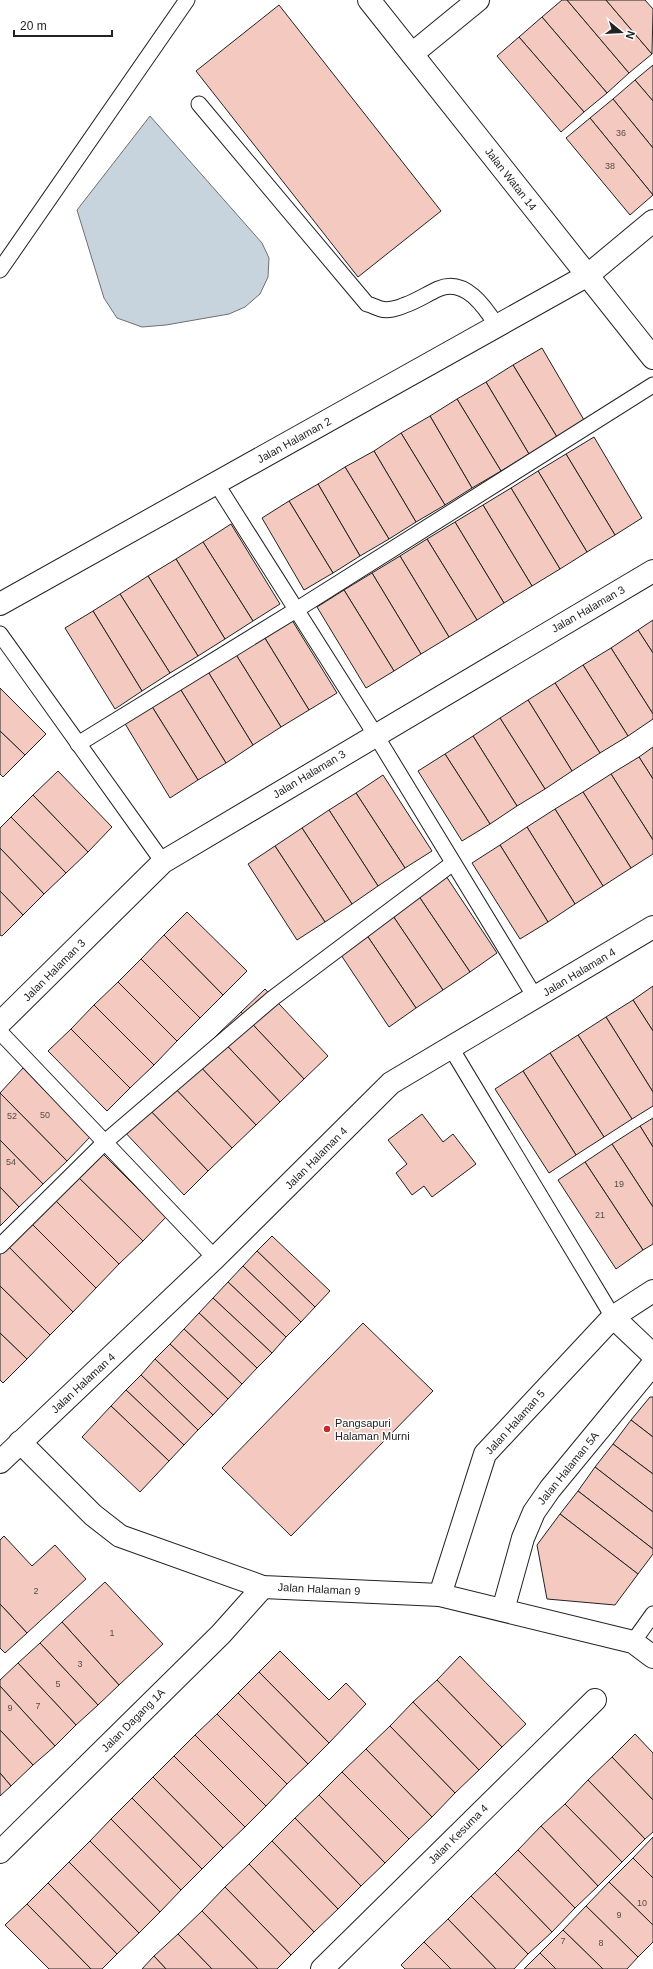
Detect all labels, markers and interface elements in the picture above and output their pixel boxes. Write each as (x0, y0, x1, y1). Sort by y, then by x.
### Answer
scale bar (14, 12, 112, 38)
north arrow (601, 12, 641, 52)
text: 20 m (20, 19, 47, 33)
text: N (624, 29, 637, 41)
house number: 36 (616, 128, 626, 138)
street label: Jalan Watan 14 (483, 145, 539, 213)
house number: 38 (605, 161, 615, 171)
street label: Jalan Halaman 2 (255, 415, 333, 465)
street label: Jalan Halaman 3 (549, 583, 627, 635)
street label: Jalan Halaman 3 (271, 748, 347, 800)
street label: Jalan Halaman 3 (21, 937, 87, 1003)
street label: Jalan Halaman 4 (541, 946, 617, 998)
house number: 50 (40, 1110, 50, 1120)
house number: 52 (7, 1111, 17, 1121)
street label: Jalan Halaman 4 (283, 1125, 349, 1191)
house number: 54 (6, 1157, 16, 1167)
house number: 19 (614, 1179, 624, 1189)
house number: 21 (595, 1210, 605, 1220)
street label: Jalan Halaman 4 (49, 1350, 117, 1416)
street label: Jalan Halaman 5 (483, 1387, 547, 1457)
place label: Pangsapuri Halaman Murni (335, 1417, 410, 1442)
marker: Pangsapuri Halaman Murni (322, 1424, 332, 1434)
street label: Jalan Halaman 5A (535, 1429, 601, 1507)
street label: Jalan Halaman 9 (277, 1581, 361, 1597)
house number: 2 (33, 1586, 39, 1596)
house number: 1 (109, 1628, 115, 1638)
house number: 3 (77, 1659, 83, 1669)
house number: 5 (55, 1679, 61, 1689)
street label: Jalan Dagang 1A (99, 1685, 168, 1754)
house number: 7 (35, 1701, 41, 1711)
house number: 9 (7, 1703, 13, 1713)
street label: Jalan Kesuma 4 (426, 1802, 490, 1866)
house number: 10 (637, 1898, 647, 1908)
house number: 9 (616, 1910, 622, 1920)
house number: 7 (560, 1936, 566, 1946)
house number: 8 (598, 1938, 604, 1948)

